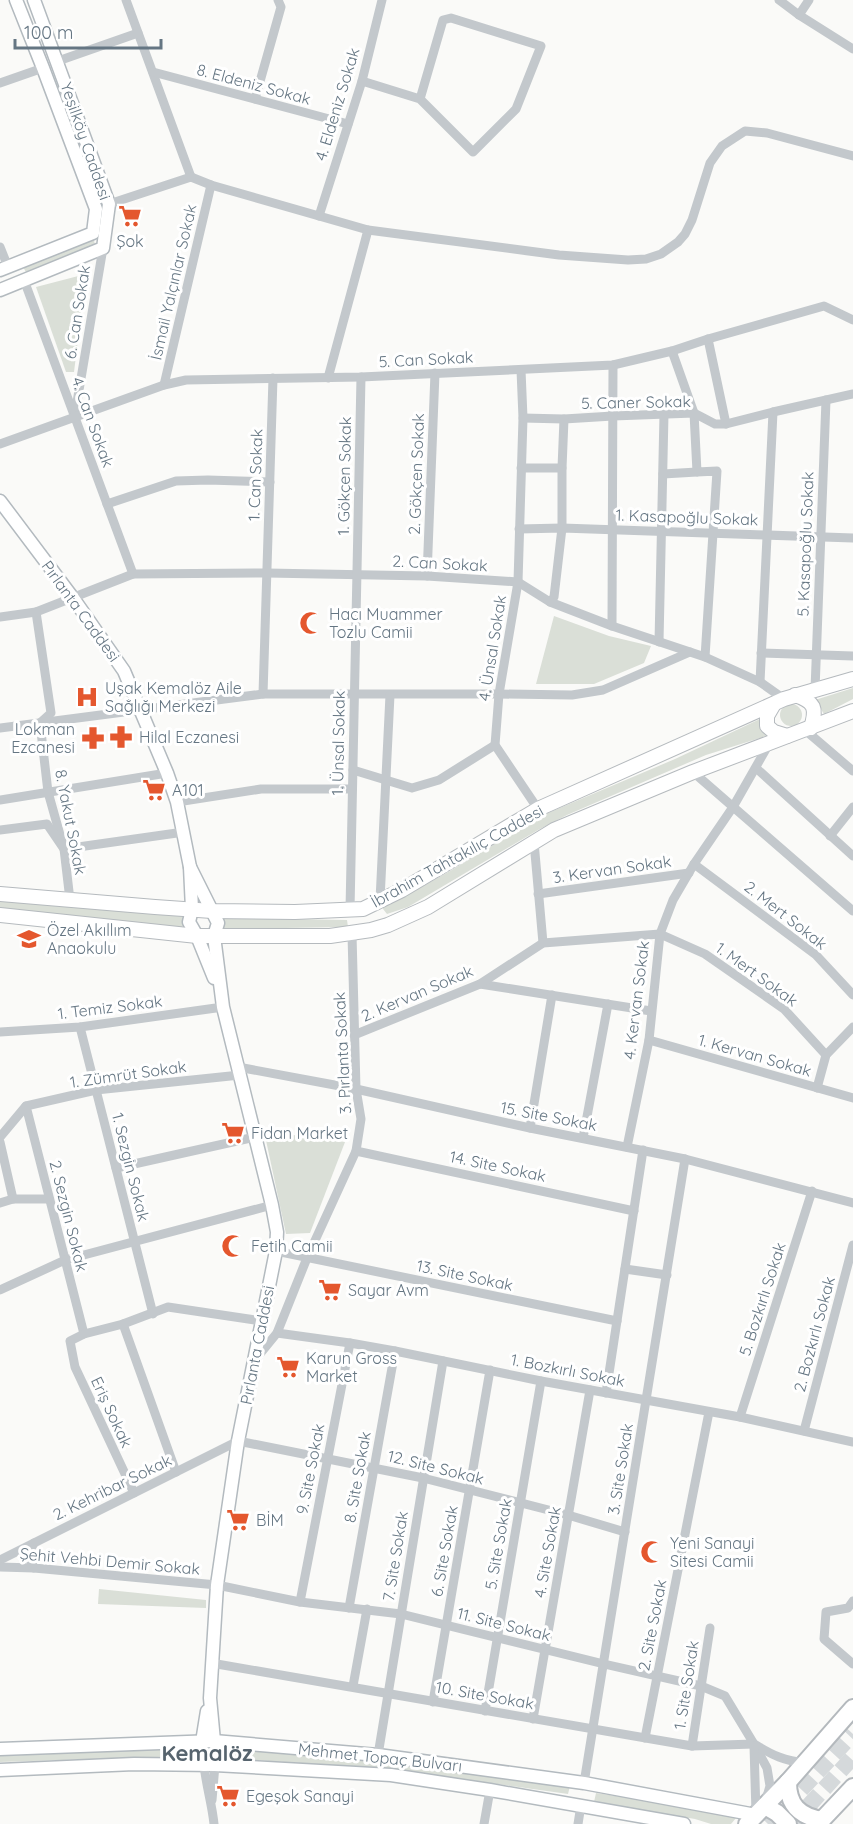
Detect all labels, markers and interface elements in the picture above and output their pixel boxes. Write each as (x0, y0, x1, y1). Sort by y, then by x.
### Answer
scale bar (15, 12, 160, 50)
text: 100 m (24, 21, 73, 44)
street label: 4. Eldeniz Sokak (310, 45, 364, 163)
street label: 8. Eldeniz Sokak (195, 59, 313, 109)
street label: Yeşilköy Caddesi (57, 80, 115, 202)
street label: İsmail Yalçınlar Sokak (145, 202, 201, 362)
supermarket icon: Şok (117, 203, 143, 229)
place label: Şok (116, 231, 144, 251)
street label: 6. Can Sokak (60, 263, 94, 361)
street label: 5. Can Sokak (378, 347, 474, 371)
street label: 4. Can Sokak (67, 374, 119, 470)
street label: 5. Caner Sokak (581, 391, 691, 413)
street label: 2. Gökçen Sokak (404, 413, 428, 535)
street label: 1. Gökçen Sokak (333, 416, 355, 536)
street label: 1. Can Sokak (243, 428, 267, 522)
street label: 5. Kasapoğlu Sokak (792, 471, 818, 617)
street label: 1. Kasapoğlu Sokak (615, 505, 759, 529)
street label: 2. Can Sokak (392, 551, 488, 575)
street label: Pırlanta Caddesi (37, 556, 125, 666)
street label: 4. Ünsal Sokak (474, 594, 510, 702)
place label: Hacı Muammer Tozlu Camii (329, 604, 443, 642)
mosque icon: Hacı Muammer Tozlu Camii (298, 610, 324, 636)
place label: Uşak Kemalöz Aile Sağlığı Merkezi (105, 678, 242, 716)
hospital icon: Uşak Kemalöz Aile Sağlığı Merkezi (74, 684, 100, 710)
street label: 1. Ünsal Sokak (327, 691, 349, 795)
place label: Lokman Ezcanesi (11, 719, 75, 757)
pharmacy icon: Hilal Eczanesi (108, 724, 134, 750)
pharmacy icon: Lokman Ezcanesi (80, 725, 106, 751)
place label: Hilal Eczanesi (139, 727, 239, 747)
street label: 8. Yakut Sokak (51, 768, 91, 876)
supermarket icon: A101 (141, 777, 167, 803)
place label: A101 (172, 780, 204, 800)
street label: İbrahim Tahtakılıç Caddesi (367, 800, 547, 912)
street label: 3. Kervan Sokak (552, 851, 672, 887)
street label: 2. Mert Sokak (741, 876, 831, 954)
place label: Özel Akıllım Anaokulu (47, 920, 132, 958)
school or university icon: Özel Akıllım Anaokulu (16, 926, 42, 952)
street label: 1. Mert Sokak (712, 937, 802, 1011)
street label: 4. Kervan Sokak (619, 940, 653, 1060)
street label: 2. Kervan Sokak (358, 960, 476, 1026)
street label: 1. Temiz Sokak (56, 991, 164, 1023)
street label: 3. Pırlanta Sokak (329, 991, 355, 1115)
street label: 1. Kervan Sokak (696, 1029, 814, 1081)
street label: 1. Zümrüt Sokak (68, 1056, 188, 1092)
street label: 15. Site Sokak (499, 1097, 599, 1135)
street label: 1. Sezgin Sokak (108, 1111, 154, 1223)
supermarket icon: Fidan Market (220, 1120, 246, 1146)
place label: Fidan Market (251, 1123, 348, 1143)
street label: 14. Site Sokak (448, 1146, 548, 1186)
street label: 2. Sezgin Sokak (45, 1158, 93, 1274)
mosque icon: Fetih Camii (220, 1233, 246, 1259)
place label: Fetih Camii (251, 1236, 333, 1256)
street label: 5. Bozkırlı Sokak (734, 1240, 790, 1358)
street label: 13. Site Sokak (415, 1255, 515, 1295)
street label: 2. Bozkırlı Sokak (789, 1274, 839, 1394)
supermarket icon: Sayar Avm (317, 1277, 343, 1303)
place label: Sayar Avm (348, 1280, 429, 1300)
street label: Pırlanta Caddesi (236, 1284, 278, 1406)
place label: Karun Gross Market (306, 1348, 397, 1386)
street label: 1. Bozkırlı Sokak (509, 1349, 627, 1391)
supermarket icon: Karun Gross Market (275, 1354, 301, 1380)
street label: Eriş Sokak (87, 1373, 137, 1451)
street label: 9. Site Sokak (291, 1422, 329, 1516)
street label: 3. Site Sokak (603, 1422, 637, 1516)
street label: 8. Site Sokak (339, 1430, 375, 1524)
street label: 12. Site Sokak (386, 1445, 486, 1489)
street label: 2. Kehribar Sokak (49, 1450, 175, 1524)
street label: 5. Site Sokak (480, 1497, 516, 1591)
street label: 6. Site Sokak (426, 1504, 462, 1598)
street label: 4. Site Sokak (529, 1505, 565, 1599)
supermarket icon: BİM (225, 1507, 251, 1533)
street label: 7. Site Sokak (378, 1509, 412, 1603)
place label: BİM (256, 1510, 284, 1530)
place label: Yeni Sanayi Sitesi Camii (670, 1533, 755, 1571)
mosque icon: Yeni Sanayi Sitesi Camii (639, 1539, 665, 1565)
street label: Şehit Vehbi Demir Sokak (19, 1543, 201, 1579)
street label: 2. Site Sokak (633, 1578, 671, 1672)
street label: 11. Site Sokak (455, 1603, 553, 1645)
street label: 1. Site Sokak (669, 1639, 703, 1731)
street label: 10. Site Sokak (434, 1677, 536, 1713)
street label: Mehmet Topaç Bulvarı (297, 1738, 463, 1776)
district label: Kemalöz (161, 1739, 253, 1767)
supermarket icon: Egeşok Sanayi (215, 1783, 241, 1809)
place label: Egeşok Sanayi (246, 1786, 354, 1806)

